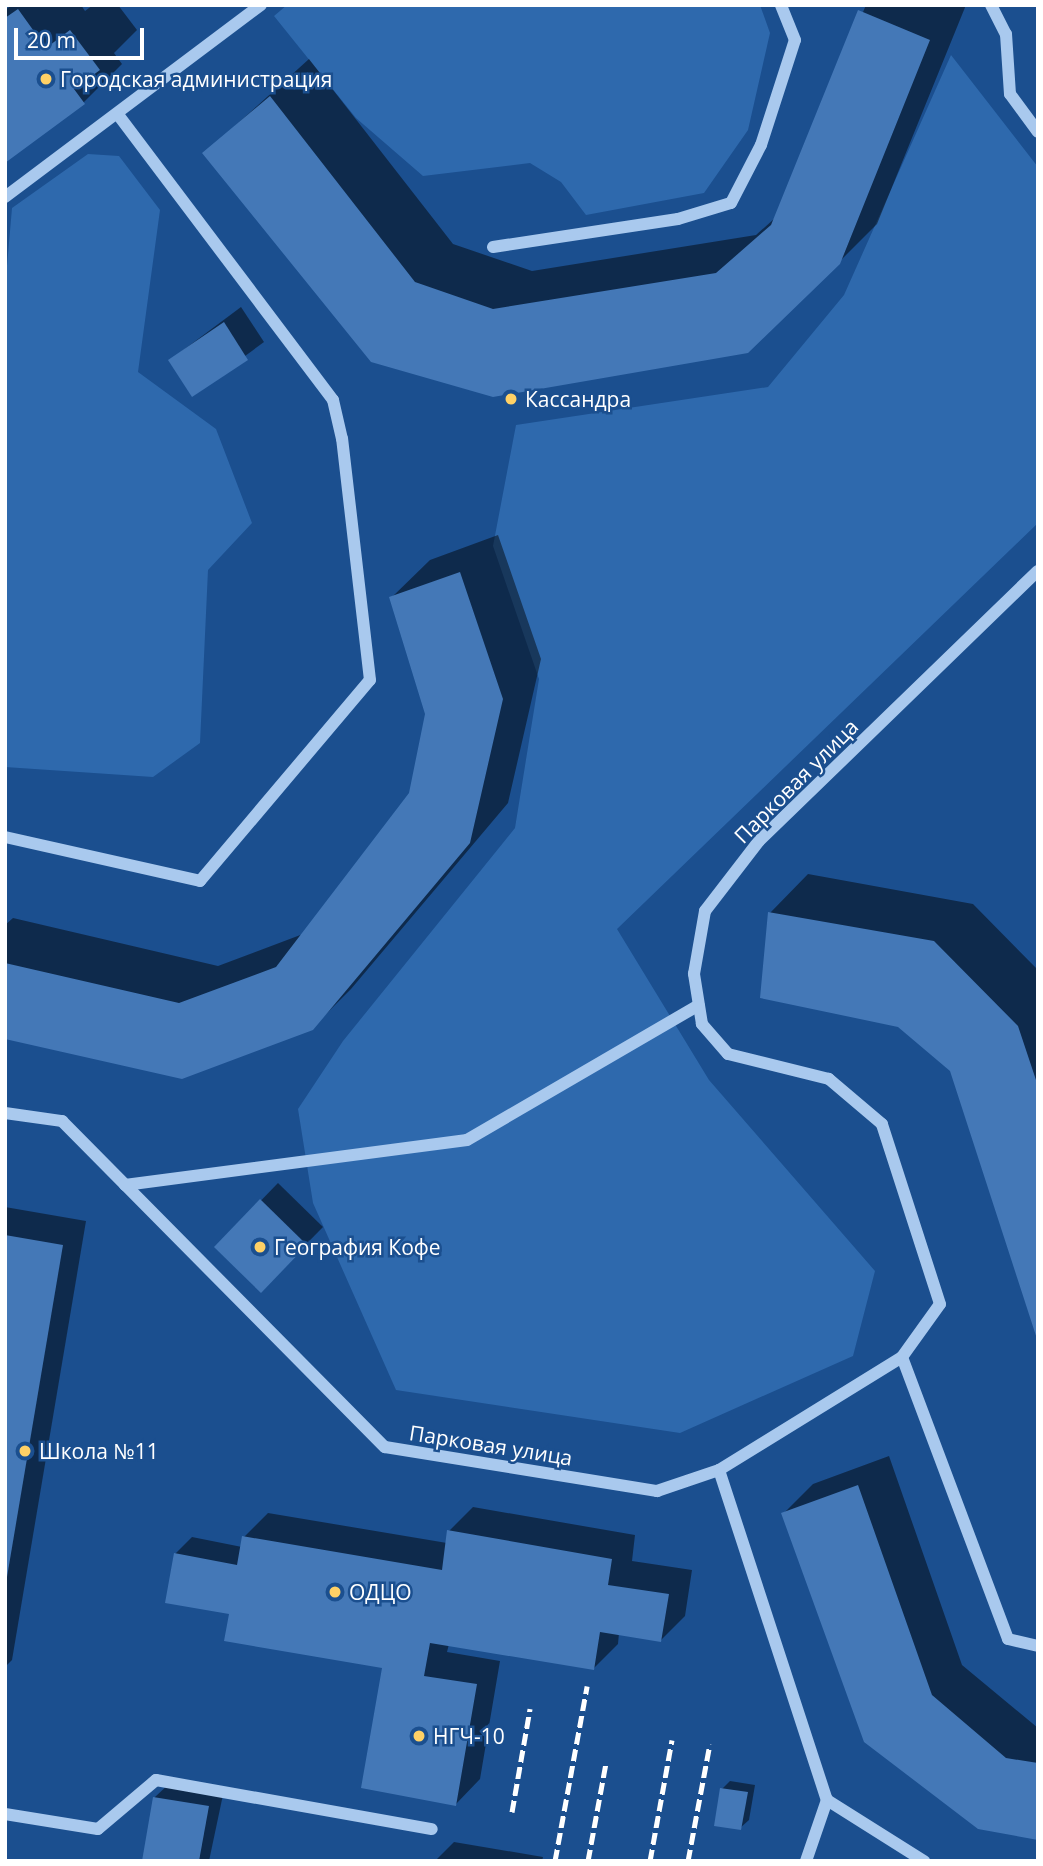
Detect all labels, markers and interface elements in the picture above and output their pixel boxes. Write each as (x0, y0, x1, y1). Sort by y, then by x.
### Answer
scale bar (18, 14, 147, 58)
text: 20 m (27, 26, 76, 54)
place label: Городская администрация (60, 66, 332, 92)
marker: Городская администрация (38, 71, 54, 87)
place label: Кассандра (525, 386, 631, 412)
marker: Кассандра (503, 391, 519, 407)
street label: Парковая улица (729, 714, 863, 848)
place label: География Кофе (274, 1234, 441, 1260)
marker: География Кофе (252, 1239, 268, 1255)
street label: Парковая улица (408, 1420, 574, 1470)
place label: Школа №11 (39, 1438, 159, 1464)
marker: Школа №11 (17, 1443, 33, 1459)
place label: ОДЦО (349, 1579, 412, 1605)
marker: ОДЦО (327, 1584, 343, 1600)
place label: НГЧ-10 (433, 1723, 505, 1749)
marker: НГЧ-10 (411, 1728, 427, 1744)

